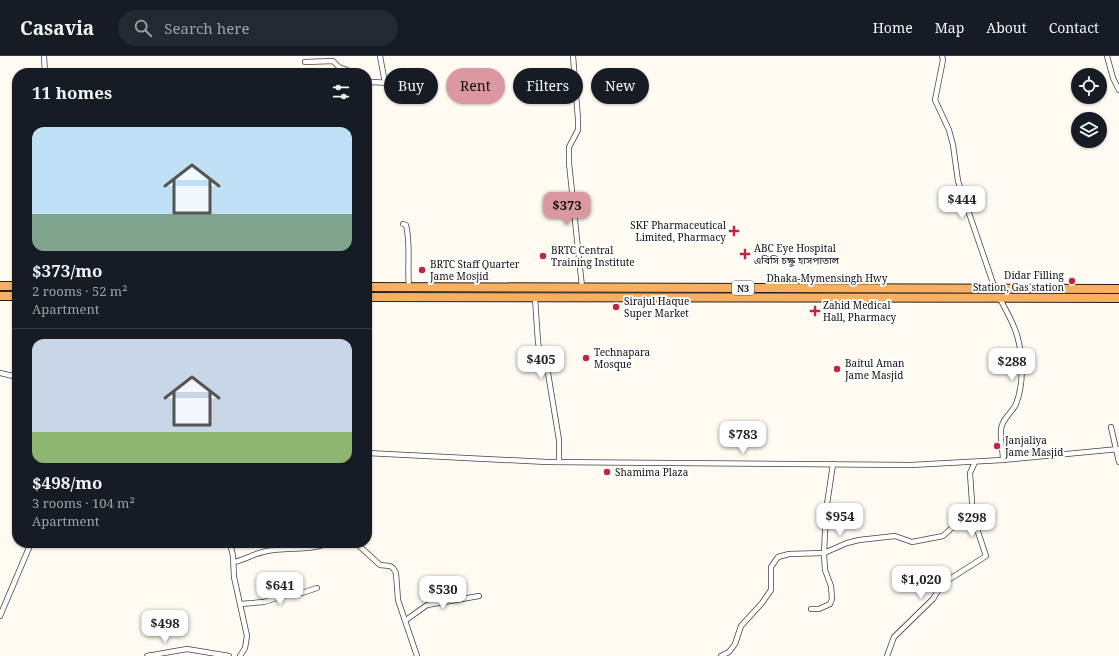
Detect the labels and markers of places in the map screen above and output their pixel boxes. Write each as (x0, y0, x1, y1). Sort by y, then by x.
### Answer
pin: $444 (938, 186, 986, 220)
pin: $373 (543, 192, 591, 226)
place label: SKF Pharmaceutical Limited, Pharmacy (630, 218, 726, 244)
marker: SKF Pharmaceutical Limited, Pharmacy (729, 226, 739, 236)
place label: ABC Eye Hospital এবিসি চক্ষু হাসপাতাল (754, 241, 840, 267)
place label: BRTC Central Training Institute (551, 243, 635, 269)
marker: ABC Eye Hospital এবিসি চক্ষু হাসপাতাল (739, 248, 751, 260)
marker: BRTC Central Training Institute (538, 251, 548, 261)
place label: BRTC Staff Quarter Jame Mosjid (429, 257, 520, 283)
marker: BRTC Staff Quarter Jame Mosjid (417, 265, 427, 275)
place label: Didar Filling Station, Gas station (973, 268, 1065, 294)
marker: Didar Filling Station, Gas station (1067, 276, 1077, 286)
place label: Sirajul Haque Super Market (624, 294, 689, 320)
place label: Zahid Medical Hall, Pharmacy (823, 298, 897, 324)
marker: Sirajul Haque Super Market (611, 302, 621, 312)
marker: Zahid Medical Hall, Pharmacy (810, 306, 820, 316)
place label: Technapara Mosque (594, 345, 651, 371)
pin: $405 (517, 346, 565, 380)
pin: $288 (988, 348, 1036, 382)
marker: Technapara Mosque (581, 353, 591, 363)
place label: Baitul Aman Jame Masjid (844, 356, 905, 382)
marker: Baitul Aman Jame Masjid (832, 364, 842, 374)
pin: $783 (719, 421, 767, 455)
place label: Janjaliya Jame Masjid (1004, 433, 1063, 459)
marker: Janjaliya Jame Masjid (992, 441, 1002, 451)
place label: Shamima Plaza (615, 465, 689, 479)
marker: Shamima Plaza (602, 467, 612, 477)
pin: $954 (816, 503, 864, 537)
pin: $298 (948, 504, 996, 538)
pin: $1,020 (888, 566, 954, 600)
pin: $641 (256, 572, 304, 606)
pin: $530 (419, 576, 467, 610)
pin: $498 (141, 610, 189, 644)

